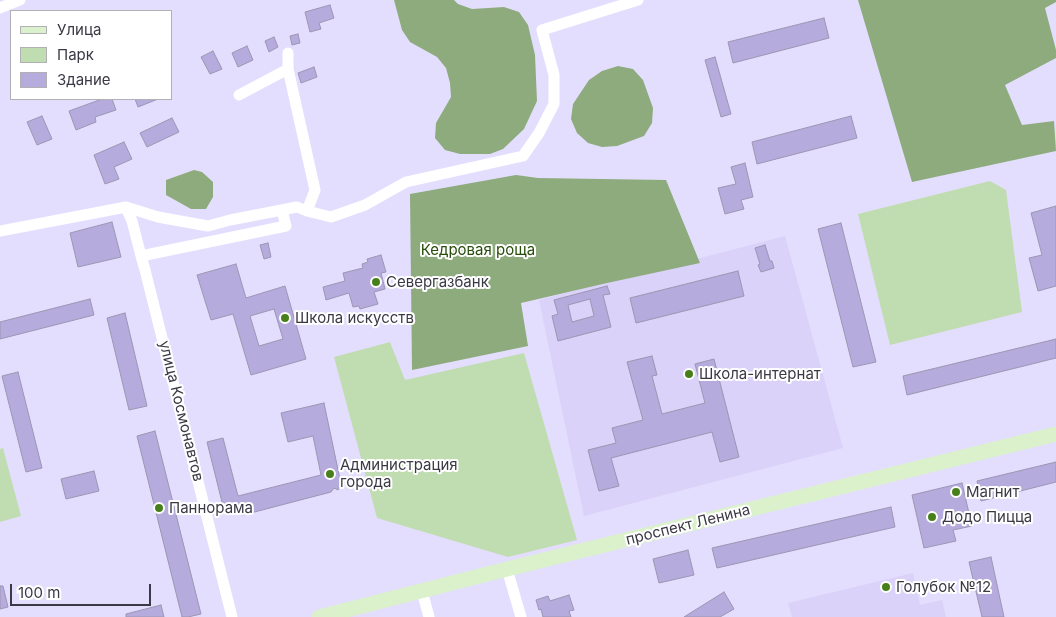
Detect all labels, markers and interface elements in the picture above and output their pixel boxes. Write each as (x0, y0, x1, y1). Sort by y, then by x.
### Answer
legend (10, 10, 172, 100)
text: Улица (57, 20, 101, 39)
text: Парк (57, 45, 94, 64)
text: Здание (57, 70, 111, 89)
park label: Кедровая роща (421, 241, 535, 259)
place label: Севергазбанк (386, 273, 489, 291)
marker: Севергазбанк (370, 276, 382, 288)
place label: Школа искусcтв (295, 309, 414, 327)
marker: Школа искусcтв (279, 312, 291, 324)
street label: улица Космонавтов (155, 339, 207, 483)
place label: Школа-интернат (699, 365, 821, 383)
marker: Школа-интернат (683, 368, 695, 380)
place label: Администрация города (340, 456, 458, 491)
marker: Администрация города (324, 468, 336, 480)
place label: Магнит (966, 483, 1019, 501)
marker: Магнит (950, 486, 962, 498)
place label: Паннорама (169, 499, 253, 517)
street label: проспект Ленина (624, 501, 752, 549)
marker: Паннорама (153, 502, 165, 514)
place label: Додо Пицца (942, 508, 1032, 526)
marker: Додо Пицца (926, 511, 938, 523)
scale bar (12, 574, 154, 606)
place label: Голубок №12 (896, 578, 991, 596)
marker: Голубок №12 (880, 581, 892, 593)
text: 100 m (18, 583, 60, 602)

